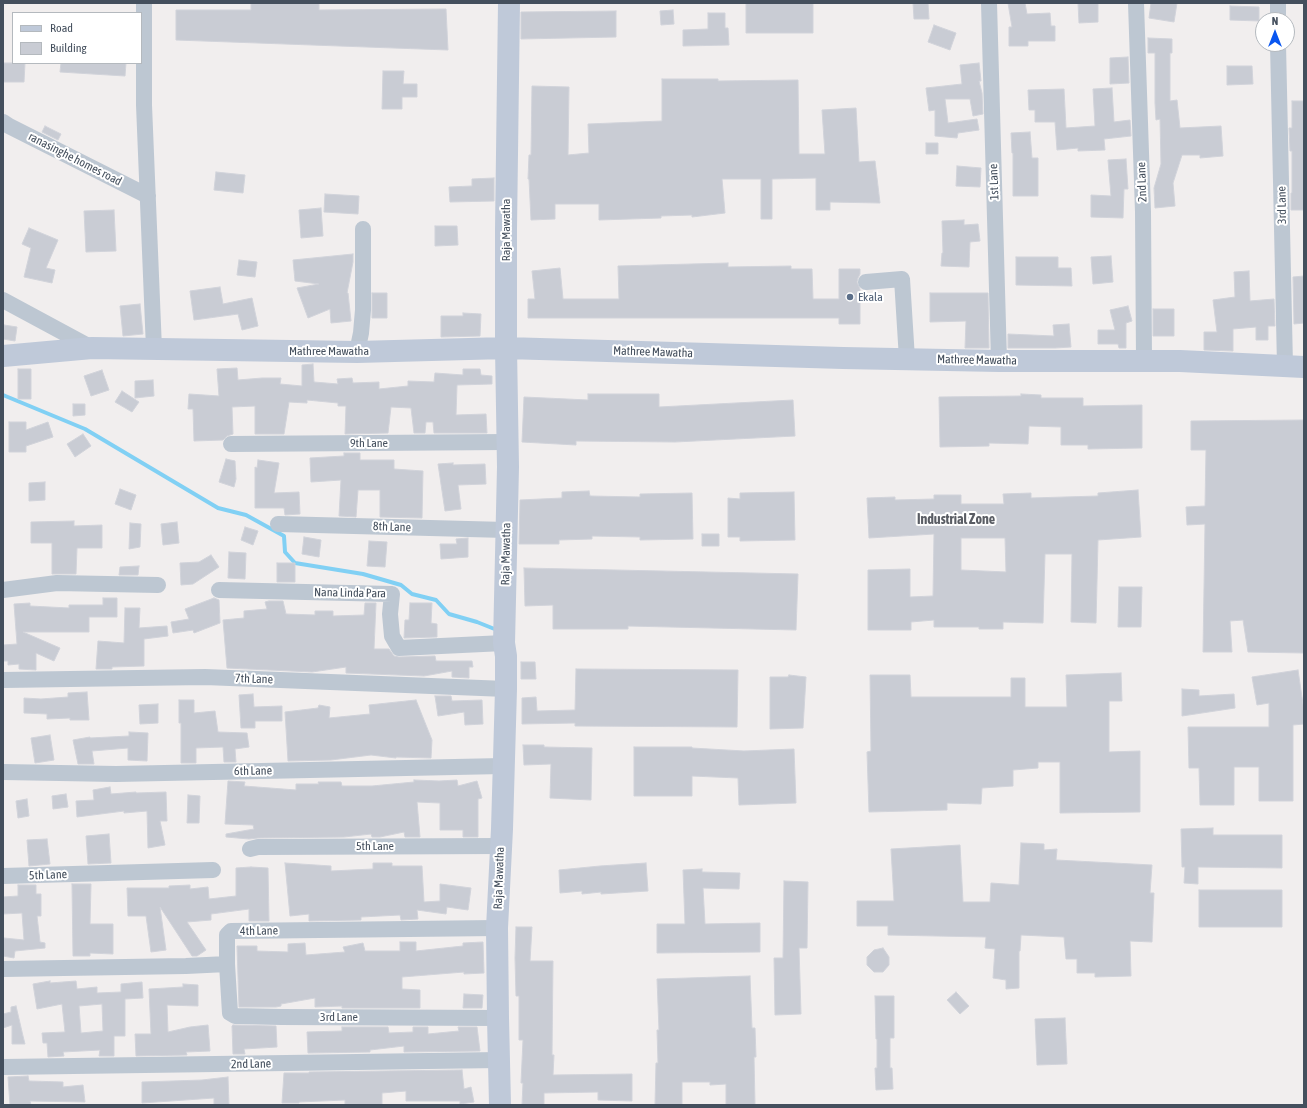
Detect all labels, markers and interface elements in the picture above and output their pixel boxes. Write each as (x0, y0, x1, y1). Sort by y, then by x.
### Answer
legend (12, 12, 142, 64)
north arrow (1255, 12, 1295, 52)
text: N (1272, 15, 1278, 27)
text: Road (50, 21, 73, 35)
text: Building (50, 41, 87, 55)
street label: ranasinghe homes road (26, 129, 124, 189)
street label: 2nd Lane (1134, 162, 1150, 202)
street label: 1st Lane (986, 164, 1002, 200)
street label: 3rd Lane (1274, 186, 1290, 224)
street label: Raja Mawatha (499, 199, 513, 261)
place label: Ekala (858, 290, 883, 304)
marker: Ekala (845, 292, 855, 302)
street label: Mathree Mawatha (613, 343, 693, 361)
street label: Mathree Mawatha (289, 344, 369, 358)
street label: Mathree Mawatha (937, 352, 1017, 368)
street label: 9th Lane (350, 436, 388, 450)
district label: Industrial Zone (917, 512, 995, 528)
street label: 8th Lane (373, 519, 411, 535)
street label: Raja Mawatha (498, 523, 514, 585)
street label: Nana Linda Para (314, 585, 386, 601)
street label: 7th Lane (235, 671, 273, 687)
street label: 6th Lane (234, 763, 272, 779)
street label: 5th Lane (356, 839, 394, 853)
street label: Raja Mawatha (491, 846, 507, 910)
street label: 5th Lane (29, 867, 67, 883)
street label: 4th Lane (240, 923, 278, 939)
street label: 3rd Lane (320, 1010, 358, 1024)
street label: 2nd Lane (231, 1056, 271, 1072)

